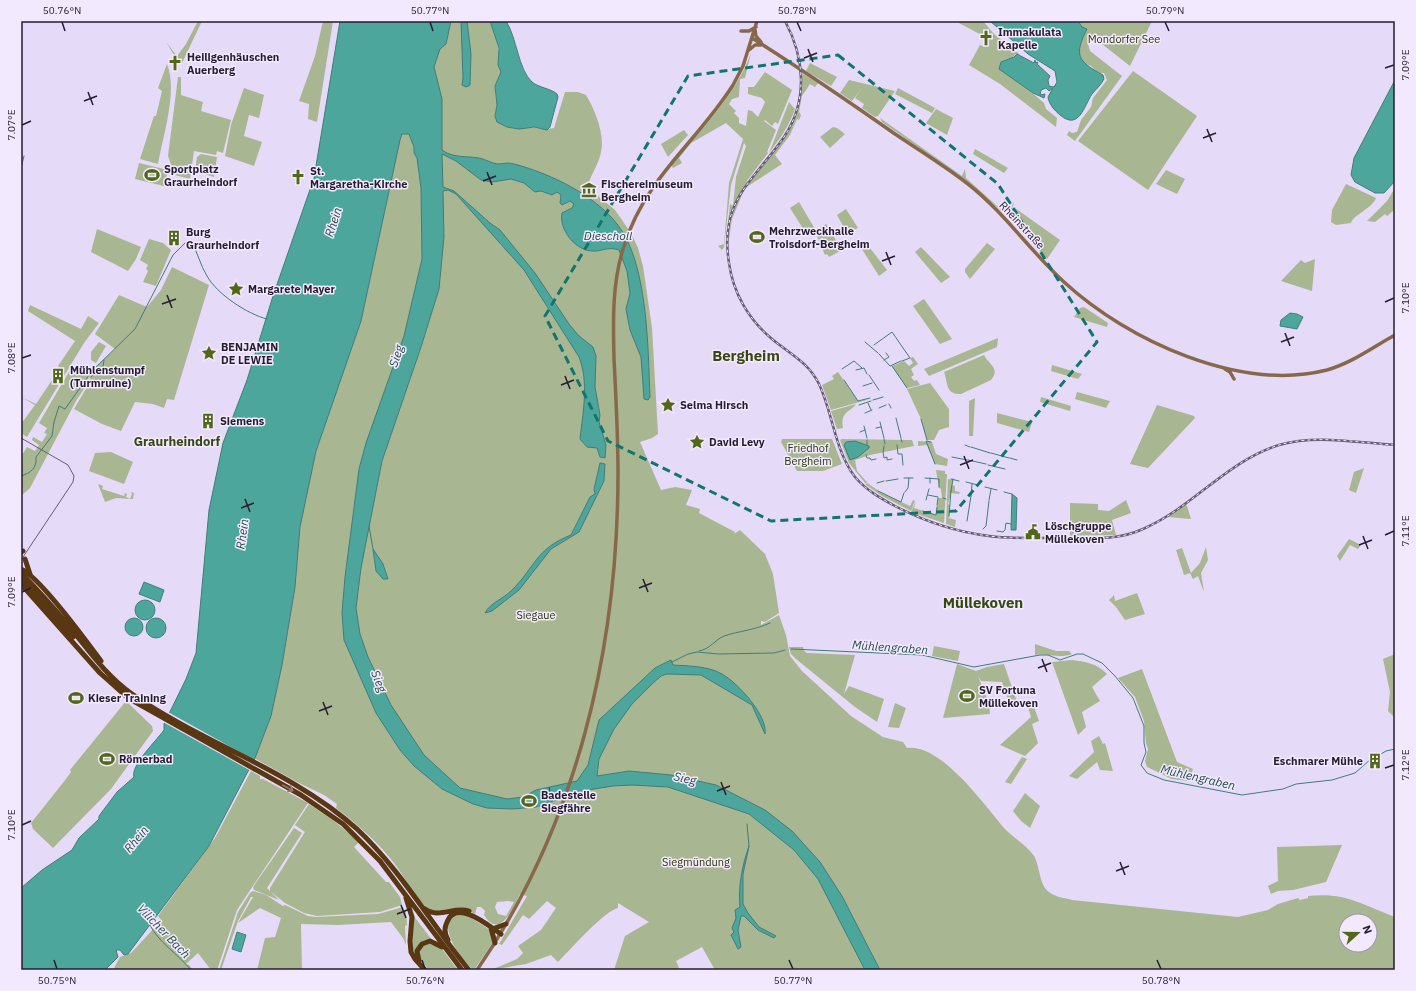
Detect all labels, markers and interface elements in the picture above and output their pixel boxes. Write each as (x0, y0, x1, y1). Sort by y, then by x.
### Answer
text: 50.76°N (43, 4, 81, 17)
text: 50.77°N (411, 4, 449, 17)
text: 50.78°N (778, 4, 816, 17)
text: 50.79°N (1146, 4, 1184, 17)
place label: Immakulata Kapelle (998, 25, 1061, 52)
church icon: Immakulata Kapelle (977, 29, 995, 47)
park label: Mondorfer See (1088, 32, 1160, 46)
text: 7.09°E (1399, 49, 1412, 81)
place label: Heiligenhäuschen Auerberg (187, 50, 279, 77)
church icon: Heiligenhäuschen Auerberg (166, 54, 184, 72)
text: 7.07°E (5, 109, 18, 141)
place label: Sportplatz Graurheindorf (164, 162, 237, 189)
place label: St. Margaretha-Kirche (310, 164, 407, 191)
sports icon: Sportplatz Graurheindorf (143, 166, 161, 184)
church icon: St. Margaretha-Kirche (289, 168, 307, 186)
place label: Fischereimuseum Bergheim (601, 177, 693, 204)
museum icon: Fischereimuseum Bergheim (580, 181, 598, 199)
street label: Rheinstraße (996, 198, 1048, 252)
water label: Rhein (321, 205, 345, 239)
place label: Mehrzweckhalle Troisdorf-Bergheim (769, 224, 870, 251)
place label: Burg Graurheindorf (186, 225, 259, 252)
water label: Diescholl (584, 228, 633, 243)
sports icon: Mehrzweckhalle Troisdorf-Bergheim (748, 228, 766, 246)
building icon: Burg Graurheindorf (165, 229, 183, 247)
place icon: Margarete Mayer (227, 280, 245, 298)
place label: Margarete Mayer (248, 282, 336, 296)
text: 7.10°E (1399, 282, 1412, 314)
place label: BENJAMIN DE LEWIE (221, 340, 278, 367)
text: 7.08°E (5, 342, 18, 374)
water label: Sieg (385, 342, 407, 369)
place icon: BENJAMIN DE LEWIE (200, 344, 218, 362)
district label: Bergheim (712, 346, 780, 365)
place label: Mühlenstumpf (Turmruine) (70, 363, 145, 390)
building icon: Mühlenstumpf (Turmruine) (49, 367, 67, 385)
place icon: Selma Hirsch (659, 396, 677, 414)
place label: Selma Hirsch (680, 398, 748, 412)
building icon: Siemens (199, 412, 217, 430)
place label: Siemens (220, 414, 265, 428)
district label: Graurheindorf (134, 433, 221, 450)
place icon: David Levy (688, 433, 706, 451)
place label: David Levy (709, 435, 765, 449)
park label: Friedhof Bergheim (784, 441, 832, 468)
text: 7.11°E (1399, 515, 1412, 547)
water label: Rhein (232, 518, 252, 550)
place label: Löschgruppe Müllekoven (1045, 519, 1111, 546)
public building icon: Löschgruppe Müllekoven (1024, 523, 1042, 541)
text: 7.09°E (5, 576, 18, 608)
district label: Müllekoven (943, 593, 1023, 612)
park label: Siegaue (516, 608, 556, 622)
water label: Mühlengraben (851, 637, 929, 657)
water label: Sieg (368, 668, 390, 695)
place label: SV Fortuna Müllekoven (979, 683, 1038, 710)
sports icon: SV Fortuna Müllekoven (958, 687, 976, 705)
sports icon: Kieser Training (67, 689, 85, 707)
place label: Kieser Training (88, 691, 167, 705)
text: 7.12°E (1399, 749, 1412, 781)
sports icon: Römerbad (98, 750, 116, 768)
place label: Römerbad (119, 752, 173, 766)
building icon: Eschmarer Mühle (1366, 752, 1384, 770)
place label: Eschmarer Mühle (1273, 754, 1363, 768)
water label: Mühlengraben (1159, 761, 1237, 793)
water label: Sieg (672, 768, 698, 788)
one-way arrow (282, 785, 294, 792)
place label: Badestelle Siegfähre (541, 788, 596, 815)
sports icon: Badestelle Siegfähre (520, 792, 538, 810)
text: 7.10°E (5, 809, 18, 841)
water label: Rhein (120, 822, 152, 855)
park label: Siegmündung (662, 855, 730, 869)
water label: Vilicher Bach (134, 901, 194, 961)
north arrow (1338, 913, 1378, 953)
text: N (1359, 923, 1375, 936)
text: 50.75°N (38, 974, 76, 987)
text: 50.76°N (406, 974, 444, 987)
text: 50.77°N (774, 974, 812, 987)
text: 50.78°N (1142, 974, 1180, 987)

